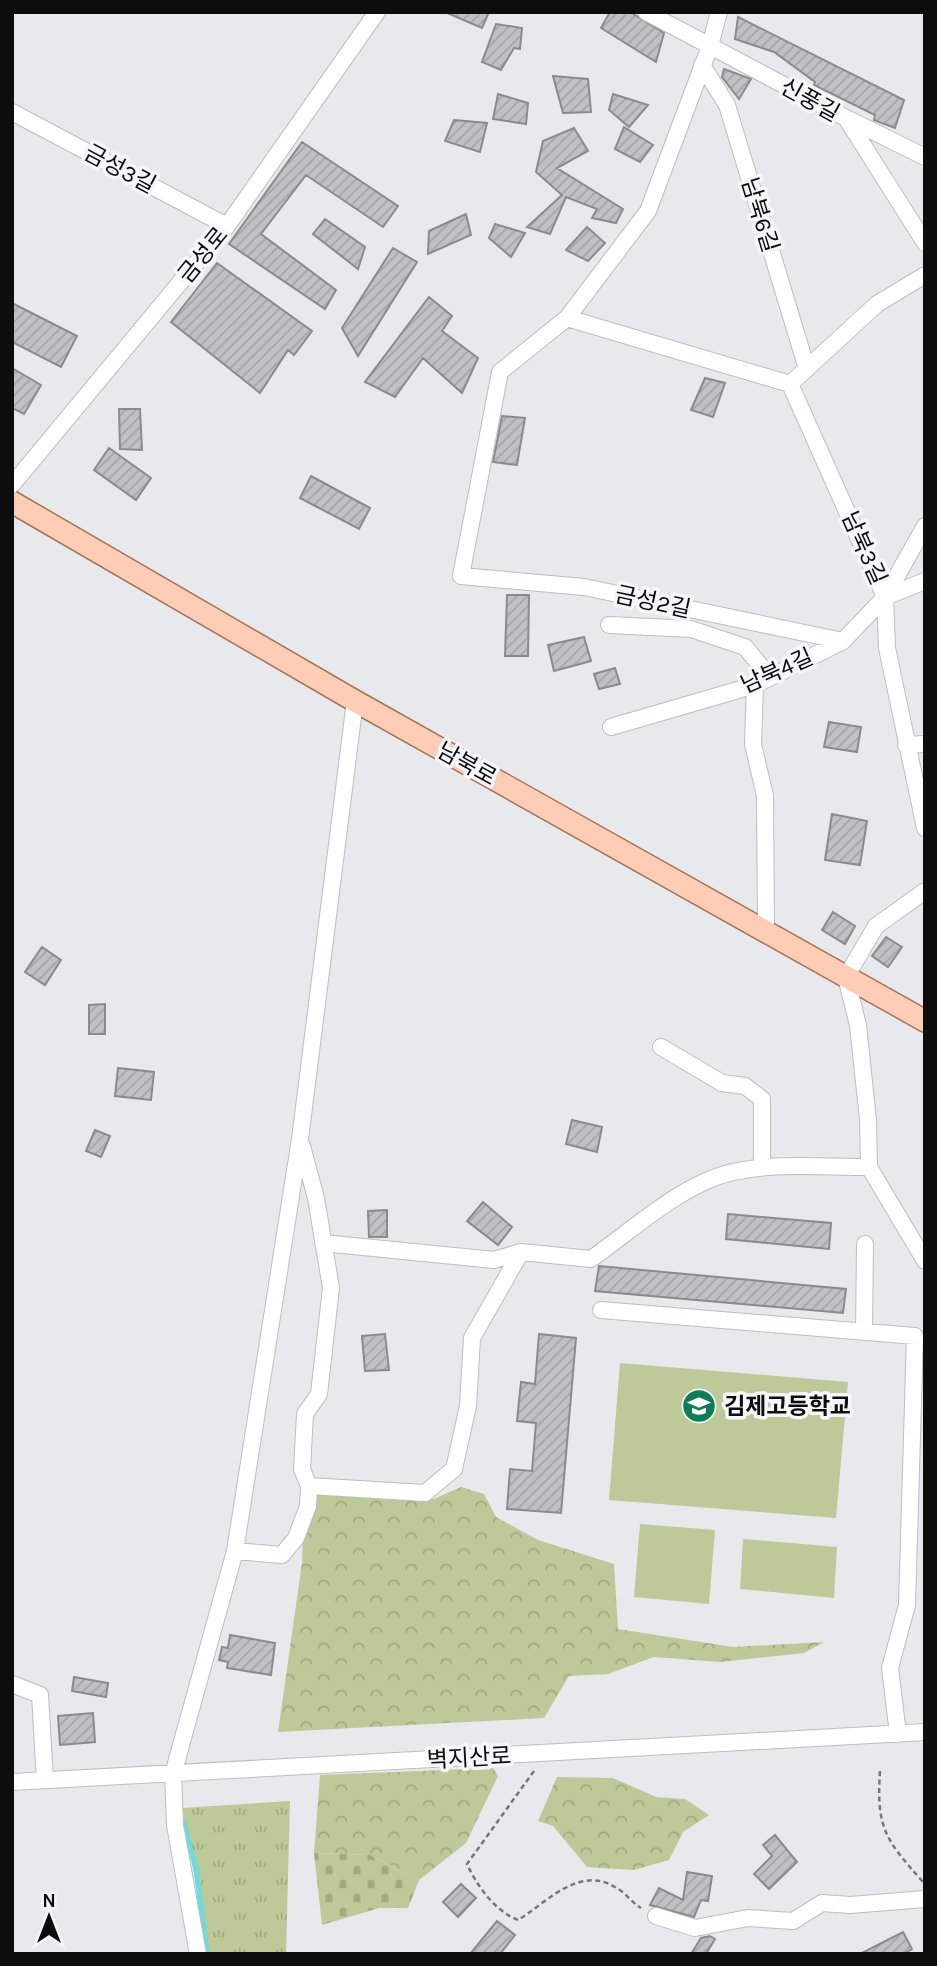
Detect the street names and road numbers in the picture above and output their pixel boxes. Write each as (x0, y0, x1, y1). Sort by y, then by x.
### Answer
street label: 신풍길 (776, 73, 844, 127)
street label: 금성3길 (80, 139, 160, 199)
street label: 남북6길 (736, 174, 784, 256)
street label: 금성로 (173, 222, 233, 288)
street label: 남북3길 (836, 507, 892, 589)
street label: 금성2길 (613, 581, 693, 623)
street label: 남북4길 (737, 643, 817, 699)
street label: 남북로 (433, 737, 501, 791)
street label: 벽지산로 (426, 1742, 512, 1774)

